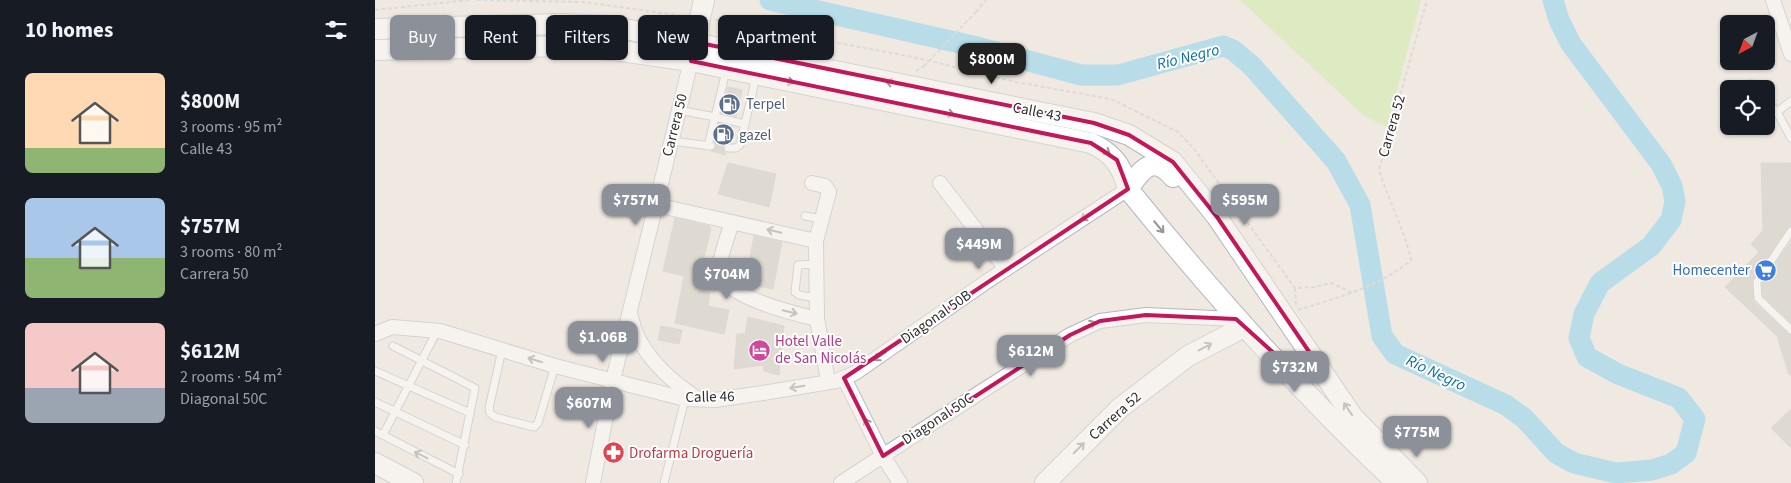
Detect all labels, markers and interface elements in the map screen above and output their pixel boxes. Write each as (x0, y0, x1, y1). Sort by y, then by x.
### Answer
text: 10 homes (25, 15, 113, 45)
chip: Buy (390, 15, 455, 60)
chip: Rent (465, 15, 536, 60)
chip: Filters (546, 15, 628, 60)
chip: New (638, 15, 708, 60)
chip: Apartment (718, 15, 834, 60)
north arrow (1720, 15, 1775, 70)
map controls (1720, 15, 1775, 135)
icon: filters (322, 16, 350, 44)
water label: Río Negro (1154, 39, 1222, 75)
pin: $800M (957, 42, 1027, 85)
text: $800M (969, 48, 1015, 70)
one-way arrow (779, 76, 795, 86)
one-way arrow (886, 77, 902, 87)
button: locate (1720, 80, 1775, 135)
text: $800M (180, 86, 240, 116)
street label: Carrera 50 (657, 91, 693, 159)
fuel station icon: Terpel (718, 92, 742, 116)
street label: Carrera 52 (1373, 92, 1411, 160)
icon: home (65, 93, 125, 153)
place label: Terpel (746, 94, 785, 115)
street label: Calle 43 (1011, 97, 1063, 127)
one-way arrow (938, 109, 954, 118)
text: 3 rooms · 95 m² (180, 116, 282, 138)
fuel station icon: gazel (711, 123, 735, 147)
place label: gazel (739, 125, 772, 146)
text: Calle 43 (180, 138, 232, 160)
one-way arrow (1097, 145, 1111, 155)
pin: $757M (601, 184, 671, 226)
pin: $595M (1210, 184, 1280, 226)
text: $757M (613, 189, 659, 211)
text: $595M (1222, 189, 1268, 211)
text: $757M (180, 211, 240, 241)
one-way arrow (1081, 211, 1095, 221)
icon: home (65, 218, 125, 278)
one-way arrow (1153, 220, 1164, 233)
one-way arrow (767, 226, 783, 235)
pin: $449M (944, 228, 1014, 270)
text: $449M (956, 233, 1002, 255)
text: 3 rooms · 80 m² (180, 241, 282, 263)
pin: $704M (692, 258, 762, 300)
supermarket icon: Homecenter (1754, 258, 1778, 282)
place label: Homecenter (1673, 260, 1751, 281)
text: Carrera 50 (180, 263, 248, 285)
text: $704M (704, 263, 750, 285)
street label: Diagonal 50B (896, 285, 976, 349)
one-way arrow (782, 308, 798, 317)
pin: $1.06B (562, 320, 644, 363)
one-way arrow (1081, 320, 1096, 330)
text: $1.06B (579, 326, 627, 348)
place label: Hotel Valle de San Nicolás (775, 331, 866, 369)
pin: $612M (996, 334, 1066, 377)
text: $612M (180, 336, 240, 366)
hotel icon: Hotel Valle de San Nicolás (747, 338, 771, 362)
text: $612M (1008, 340, 1054, 362)
one-way arrow (1198, 342, 1213, 352)
icon: home (65, 343, 125, 403)
pin: $732M (1260, 350, 1330, 393)
water label: Río Negro (1402, 350, 1470, 396)
one-way arrow (873, 351, 887, 361)
one-way arrow (528, 355, 544, 365)
text: $732M (1272, 356, 1318, 378)
text: 2 rooms · 54 m² (180, 366, 282, 388)
one-way arrow (789, 383, 805, 393)
pin: $607M (554, 386, 624, 429)
street label: Calle 46 (685, 386, 735, 408)
street label: Carrera 52 (1084, 387, 1146, 445)
text: Diagonal 50C (180, 388, 268, 410)
street label: Diagonal 50C (898, 388, 978, 450)
text: $607M (566, 392, 612, 414)
one-way arrow (1343, 402, 1353, 416)
pin: $775M (1382, 416, 1452, 458)
one-way arrow (862, 418, 872, 433)
text: $775M (1394, 421, 1440, 443)
pharmacy icon: Drofarma Droguería (601, 441, 625, 465)
one-way arrow (1073, 442, 1085, 455)
place label: Drofarma Droguería (629, 443, 753, 464)
one-way arrow (414, 450, 429, 459)

